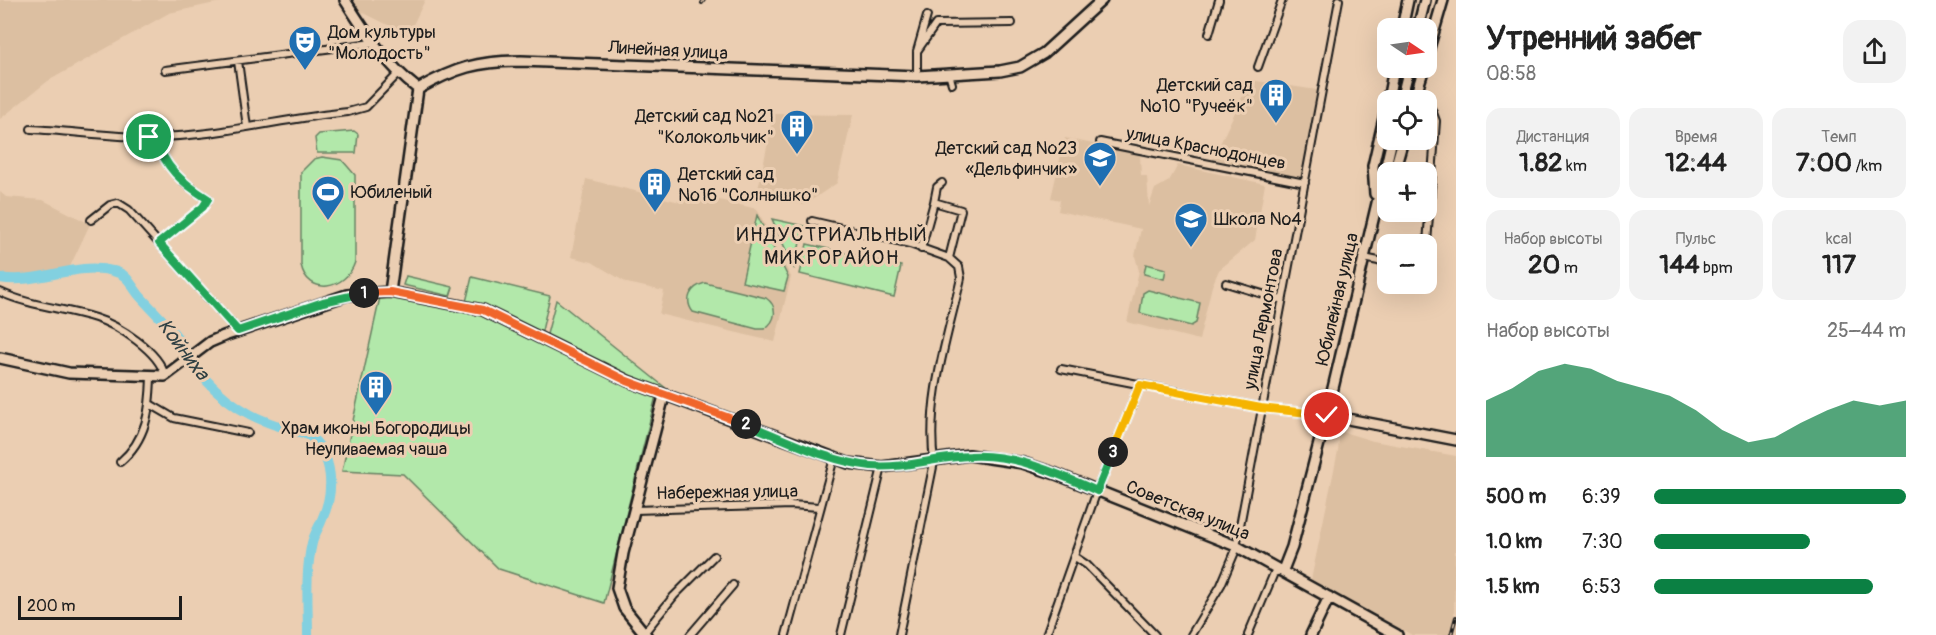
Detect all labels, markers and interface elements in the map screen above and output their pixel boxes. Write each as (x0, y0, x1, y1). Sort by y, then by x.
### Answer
north arrow (1377, 18, 1437, 78)
map controls (1377, 18, 1437, 294)
text: Утренний забег (1486, 18, 1702, 59)
button: share (1843, 20, 1906, 83)
place label: Дом культуры "Молодость" (327, 21, 436, 65)
theatre icon: Дом культуры "Молодость" (287, 24, 323, 71)
street label: Линейная улица (607, 36, 728, 65)
text: 08:58 (1486, 61, 1536, 86)
place label: Детский сад №10 "Ручеёк" (1140, 74, 1253, 118)
building icon: Детский сад №10 "Ручеёк" (1258, 77, 1294, 124)
button: locate (1377, 90, 1437, 150)
place label: Детский сад №21 "Колокольчик" (634, 105, 774, 149)
building icon: Детский сад №21 "Колокольчик" (779, 108, 815, 155)
pin (123, 111, 174, 162)
icon: arrive (132, 120, 165, 153)
street label: улица Краснодонцев (1123, 122, 1288, 175)
text: Дистанция (1517, 127, 1589, 147)
text: Время (1675, 127, 1717, 147)
text: Темп (1821, 127, 1857, 147)
place label: Детский сад №23 «Дельфинчик» (935, 137, 1077, 181)
school or university icon: Детский сад №23 «Дельфинчик» (1082, 140, 1118, 187)
text: 1.82 (1519, 147, 1563, 179)
text: 12:44 (1665, 147, 1727, 179)
text: 7:00 (1796, 147, 1852, 179)
text: km (1563, 156, 1587, 176)
text: /km (1852, 156, 1882, 176)
button: + (1377, 162, 1437, 222)
place label: Детский сад №16 "Солнышко" (677, 163, 818, 207)
building icon: Детский сад №16 "Солнышко" (637, 166, 673, 213)
sports icon: Юбиленый (310, 174, 346, 221)
place label: Юбиленый (351, 181, 432, 204)
school or university icon: Школа №4 (1173, 201, 1209, 248)
place label: Школа №4 (1214, 208, 1302, 231)
district label: ИНДУСТРИАЛЬНЫЙ МИКРОРАЙОН (736, 222, 928, 270)
text: Набор высоты (1503, 229, 1603, 249)
text: Пульс (1676, 229, 1716, 249)
text: kcal (1826, 229, 1852, 249)
street label: Юбилейная улица (1311, 231, 1364, 368)
button: − (1377, 234, 1437, 294)
street label: улица Лермонтова (1238, 247, 1288, 393)
text: 20 (1528, 249, 1560, 281)
text: 144 (1659, 249, 1700, 281)
text: 117 (1822, 249, 1856, 281)
text: m (1560, 258, 1578, 278)
text: bpm (1700, 258, 1733, 278)
pin: 1 (349, 278, 379, 308)
text: 1 (361, 283, 367, 303)
water label: Койниха (153, 314, 216, 386)
text: Набор высоты (1486, 318, 1610, 343)
text: 25–44 m (1827, 318, 1906, 343)
building icon: Храм иконы Богородицы Неупиваемая чаша (358, 369, 394, 416)
pin (1301, 389, 1352, 440)
icon: check (1310, 398, 1343, 431)
pin: 2 (731, 409, 761, 439)
text: 2 (742, 414, 750, 434)
place label: Храм иконы Богородицы Неупиваемая чаша (281, 417, 471, 461)
pin: 3 (1098, 437, 1128, 467)
text: 3 (1109, 442, 1117, 462)
street label: Советская улица (1123, 475, 1253, 546)
street label: Набережная улица (656, 480, 798, 505)
text: 500 m (1486, 484, 1546, 509)
text: 6:39 (1582, 484, 1620, 509)
text: 1.0 km (1486, 529, 1542, 554)
text: 7:30 (1582, 529, 1623, 554)
text: 1.5 km (1486, 574, 1539, 599)
text: 6:53 (1582, 574, 1621, 599)
scale bar (18, 593, 182, 620)
text: 200 m (27, 596, 75, 616)

